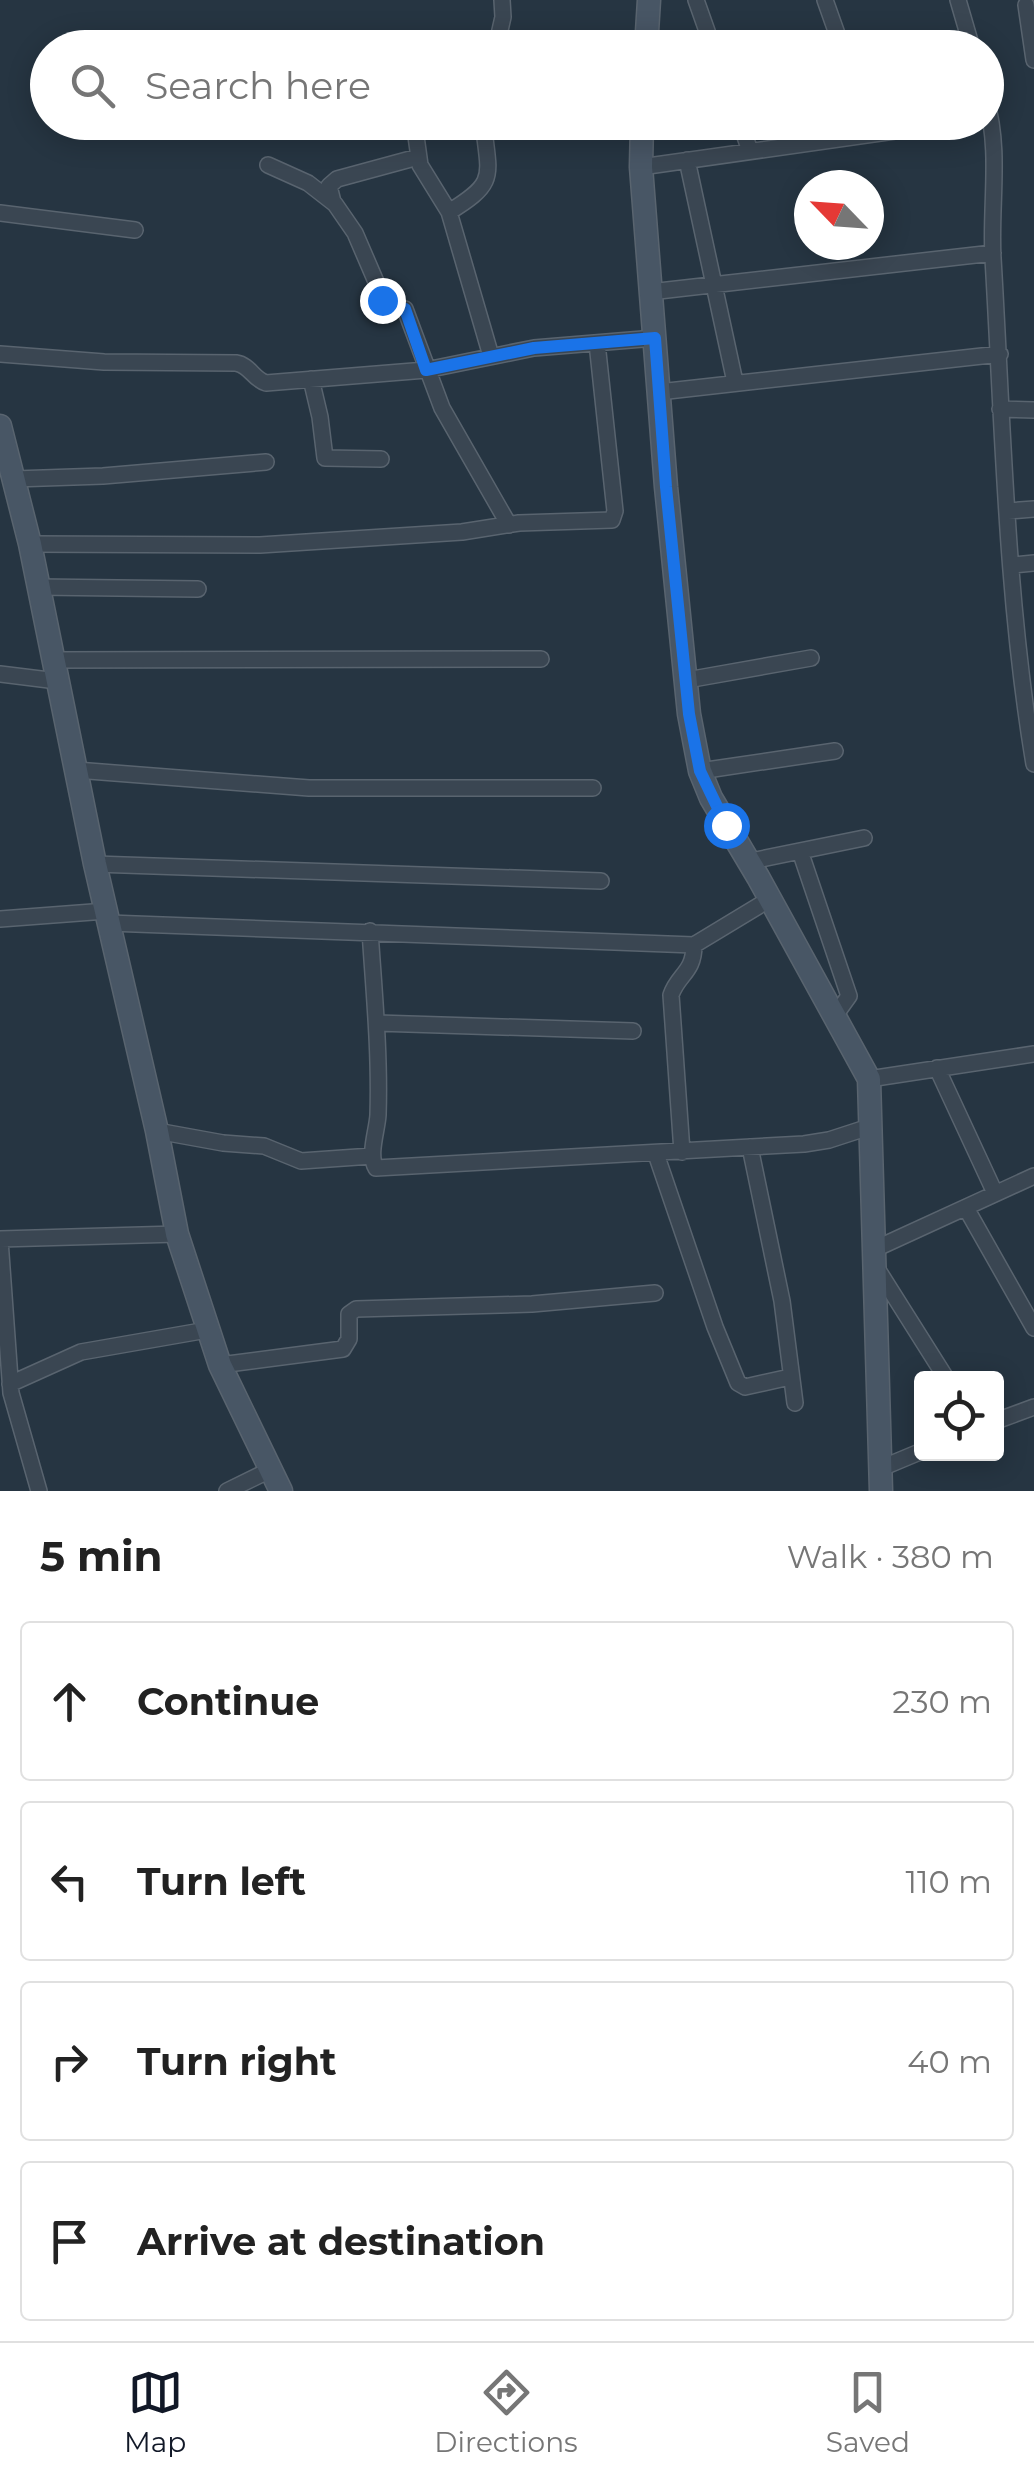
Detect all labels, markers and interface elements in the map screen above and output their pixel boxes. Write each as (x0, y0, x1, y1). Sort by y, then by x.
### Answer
search box (30, 30, 1004, 140)
icon: search (65, 58, 120, 113)
text: Search here (145, 62, 371, 109)
north arrow (794, 170, 884, 260)
route end (360, 278, 406, 324)
route start (704, 803, 750, 849)
map controls (914, 1371, 1004, 1461)
button: locate (914, 1371, 1004, 1461)
text: 5 min (40, 1530, 163, 1582)
text: Walk · 380 m (787, 1537, 994, 1576)
icon: ahead (42, 1674, 97, 1729)
text: Continue (137, 1678, 319, 1725)
text: 230 m (892, 1682, 992, 1721)
icon: left (42, 1854, 97, 1909)
text: Turn left (137, 1858, 306, 1905)
text: 110 m (905, 1862, 992, 1901)
icon: right (42, 2034, 97, 2089)
text: Turn right (137, 2038, 336, 2085)
text: 40 m (907, 2042, 992, 2081)
icon: arrive (42, 2214, 97, 2269)
text: Arrive at destination (137, 2218, 545, 2265)
tab: Map (124, 2365, 186, 2459)
tab: Directions (434, 2365, 578, 2459)
tab: Saved (826, 2365, 910, 2459)

